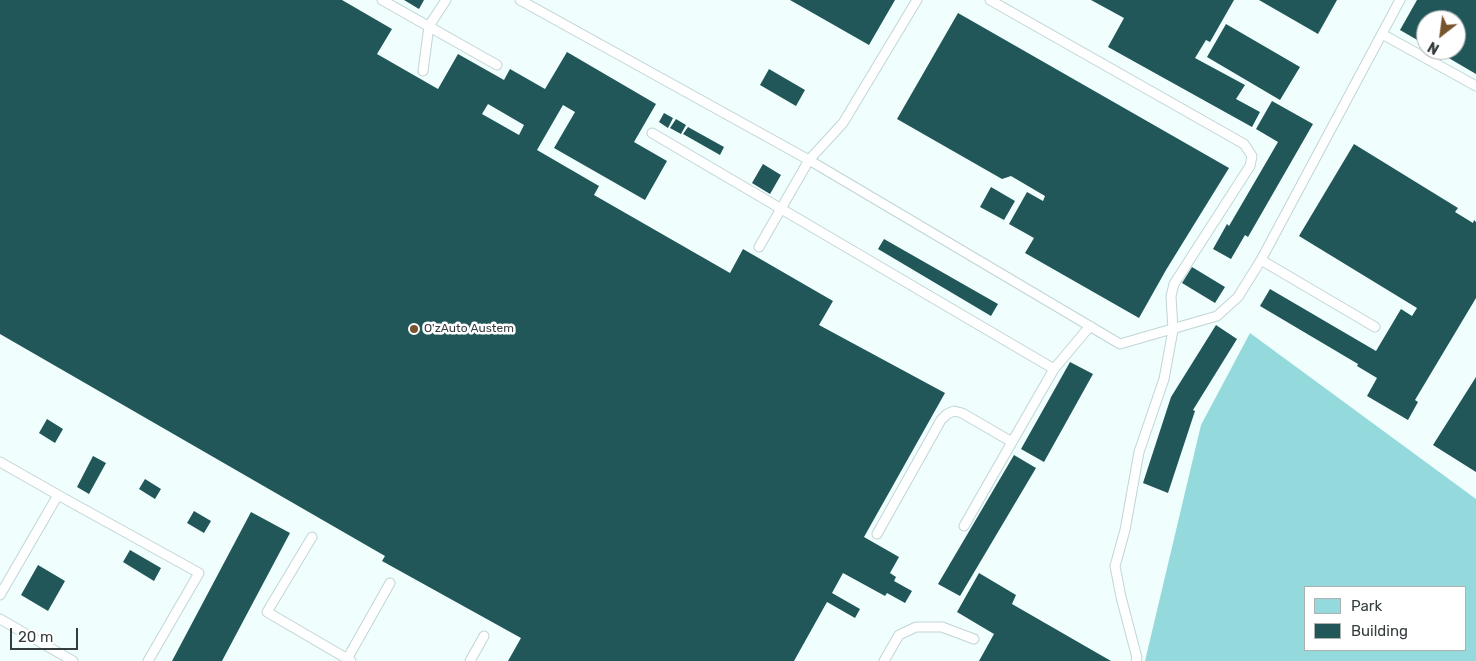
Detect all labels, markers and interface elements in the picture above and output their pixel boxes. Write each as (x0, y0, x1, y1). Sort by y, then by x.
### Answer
north arrow (1416, 10, 1466, 60)
text: N (1425, 38, 1442, 57)
place label: O'zAuto Austem (424, 322, 514, 336)
marker: O'zAuto Austem (408, 323, 420, 335)
legend (1304, 586, 1466, 651)
text: Park (1351, 597, 1382, 615)
scale bar (12, 618, 80, 650)
text: Building (1351, 622, 1408, 640)
text: 20 m (18, 628, 53, 646)

